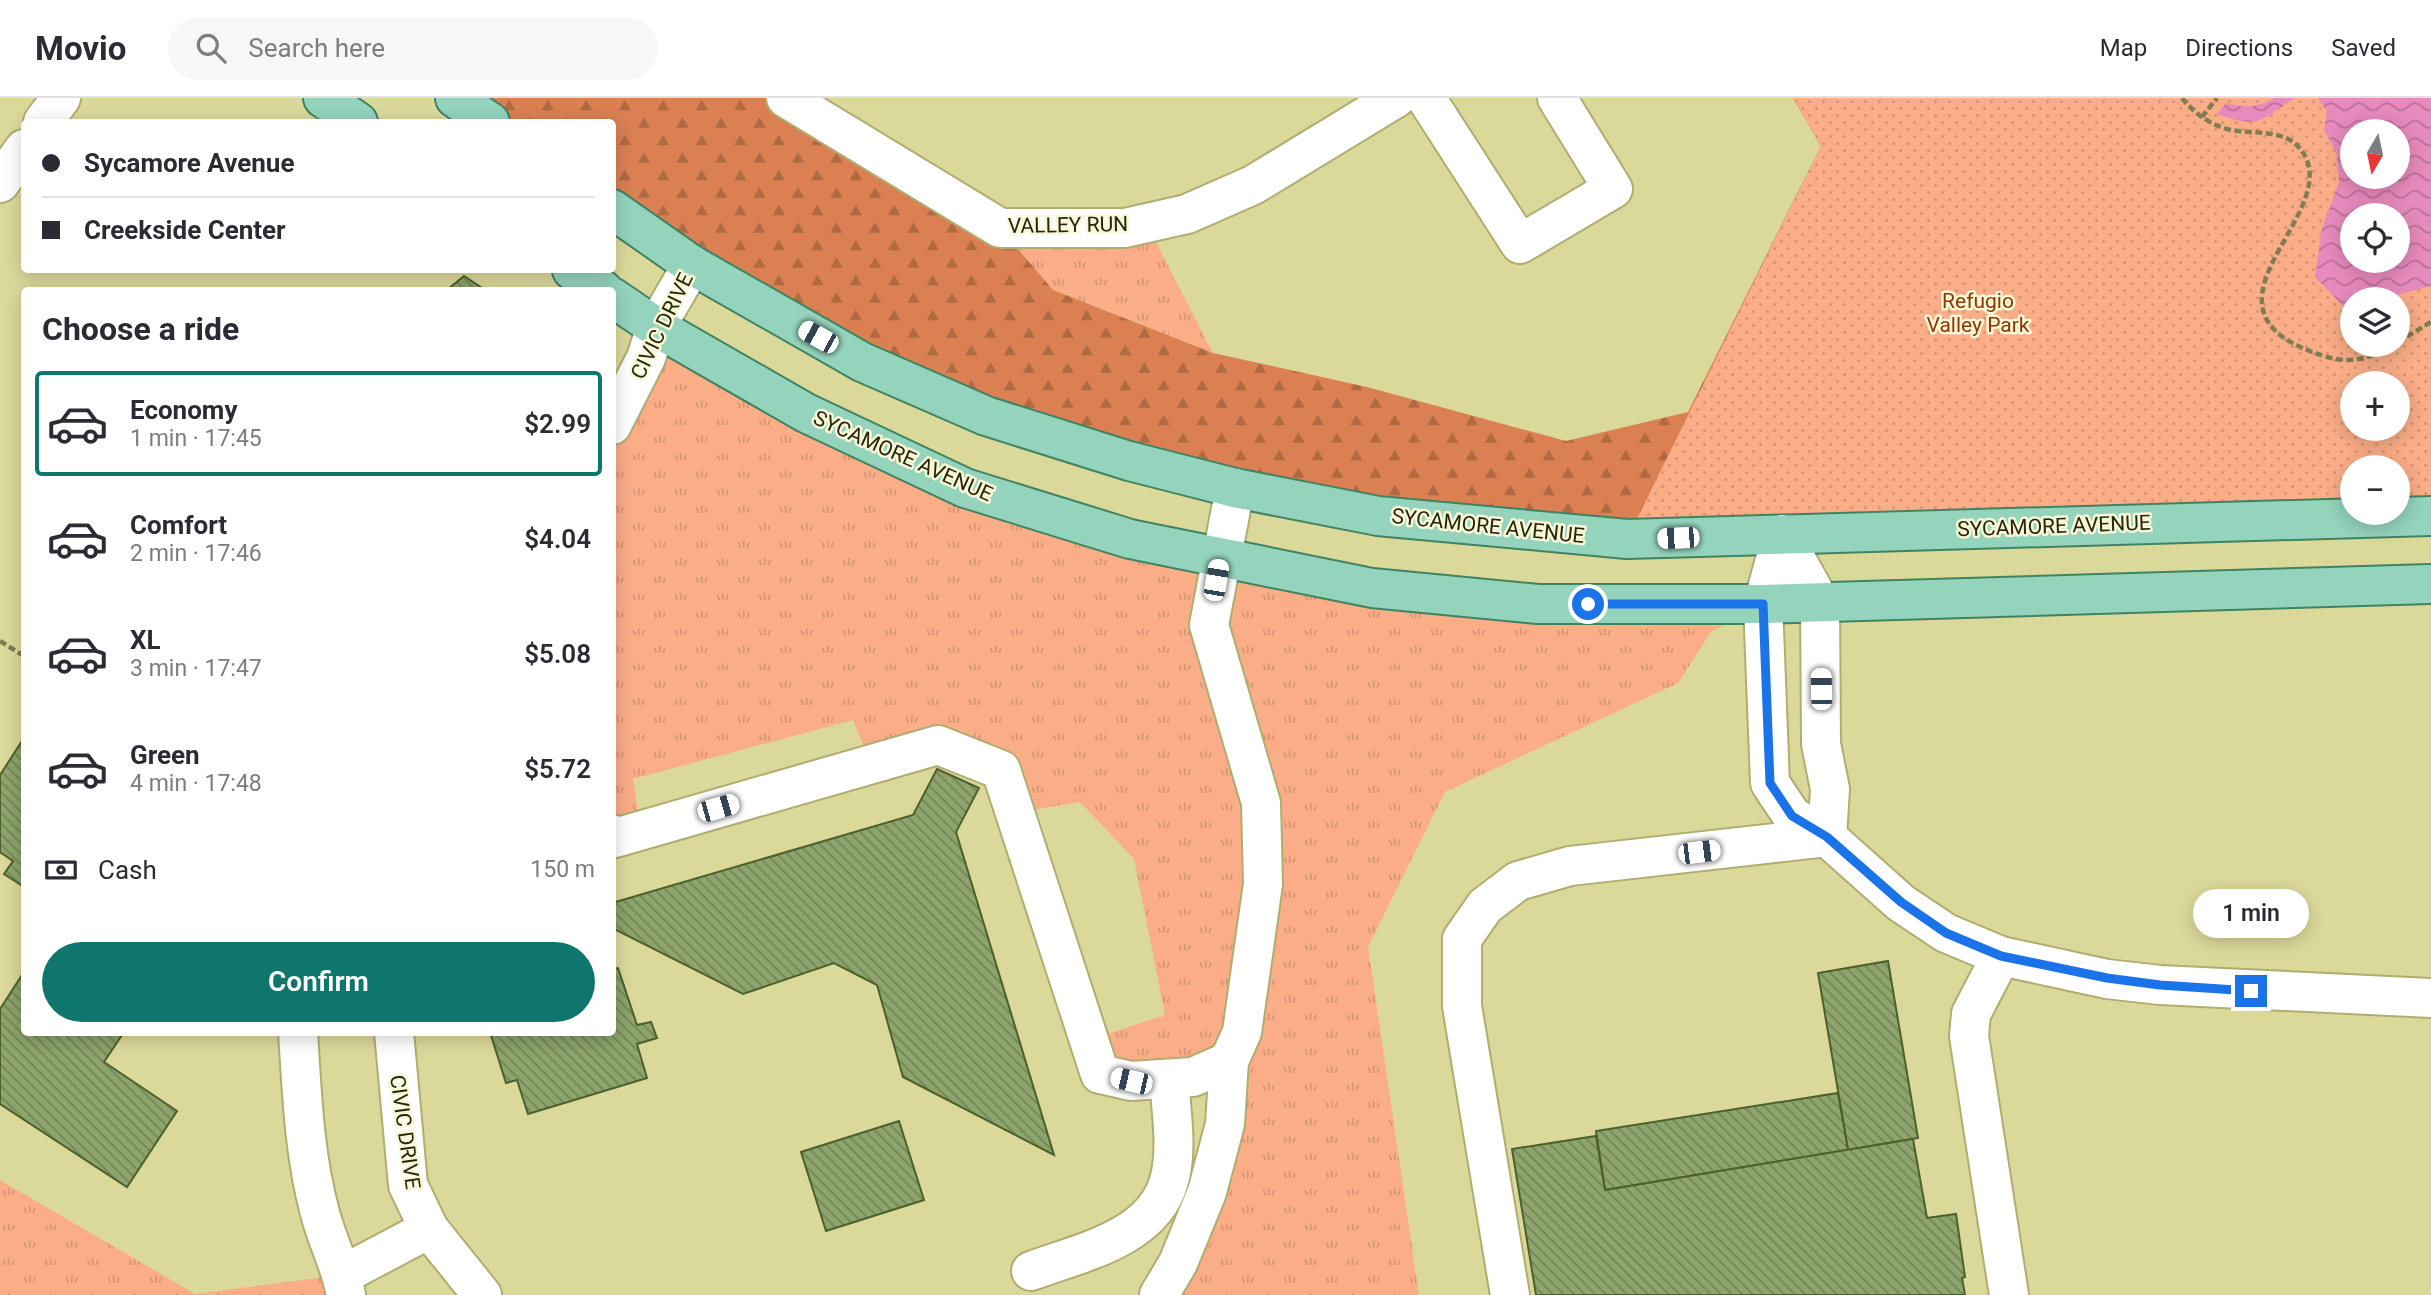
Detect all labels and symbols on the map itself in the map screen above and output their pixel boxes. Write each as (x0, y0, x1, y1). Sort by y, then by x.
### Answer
north arrow (2340, 119, 2410, 189)
street label: VALLEY RUN (1008, 212, 1128, 238)
street label: CIVIC DRIVE (626, 269, 698, 383)
park label: Refugio Valley Park (1926, 289, 2030, 337)
car (795, 318, 842, 356)
street label: SYCAMORE AVENUE (810, 406, 996, 506)
street label: SYCAMORE AVENUE (1390, 504, 1586, 548)
street label: SYCAMORE AVENUE (1957, 511, 2151, 541)
car (1657, 527, 1700, 549)
car (1203, 557, 1230, 603)
route start (1572, 588, 1604, 620)
car (1811, 668, 1832, 710)
car (695, 792, 742, 824)
car (1677, 839, 1722, 865)
callout: 1 min (2193, 890, 2309, 938)
route end (2235, 975, 2267, 1007)
car (1109, 1066, 1154, 1096)
street label: CIVIC DRIVE (385, 1073, 425, 1191)

